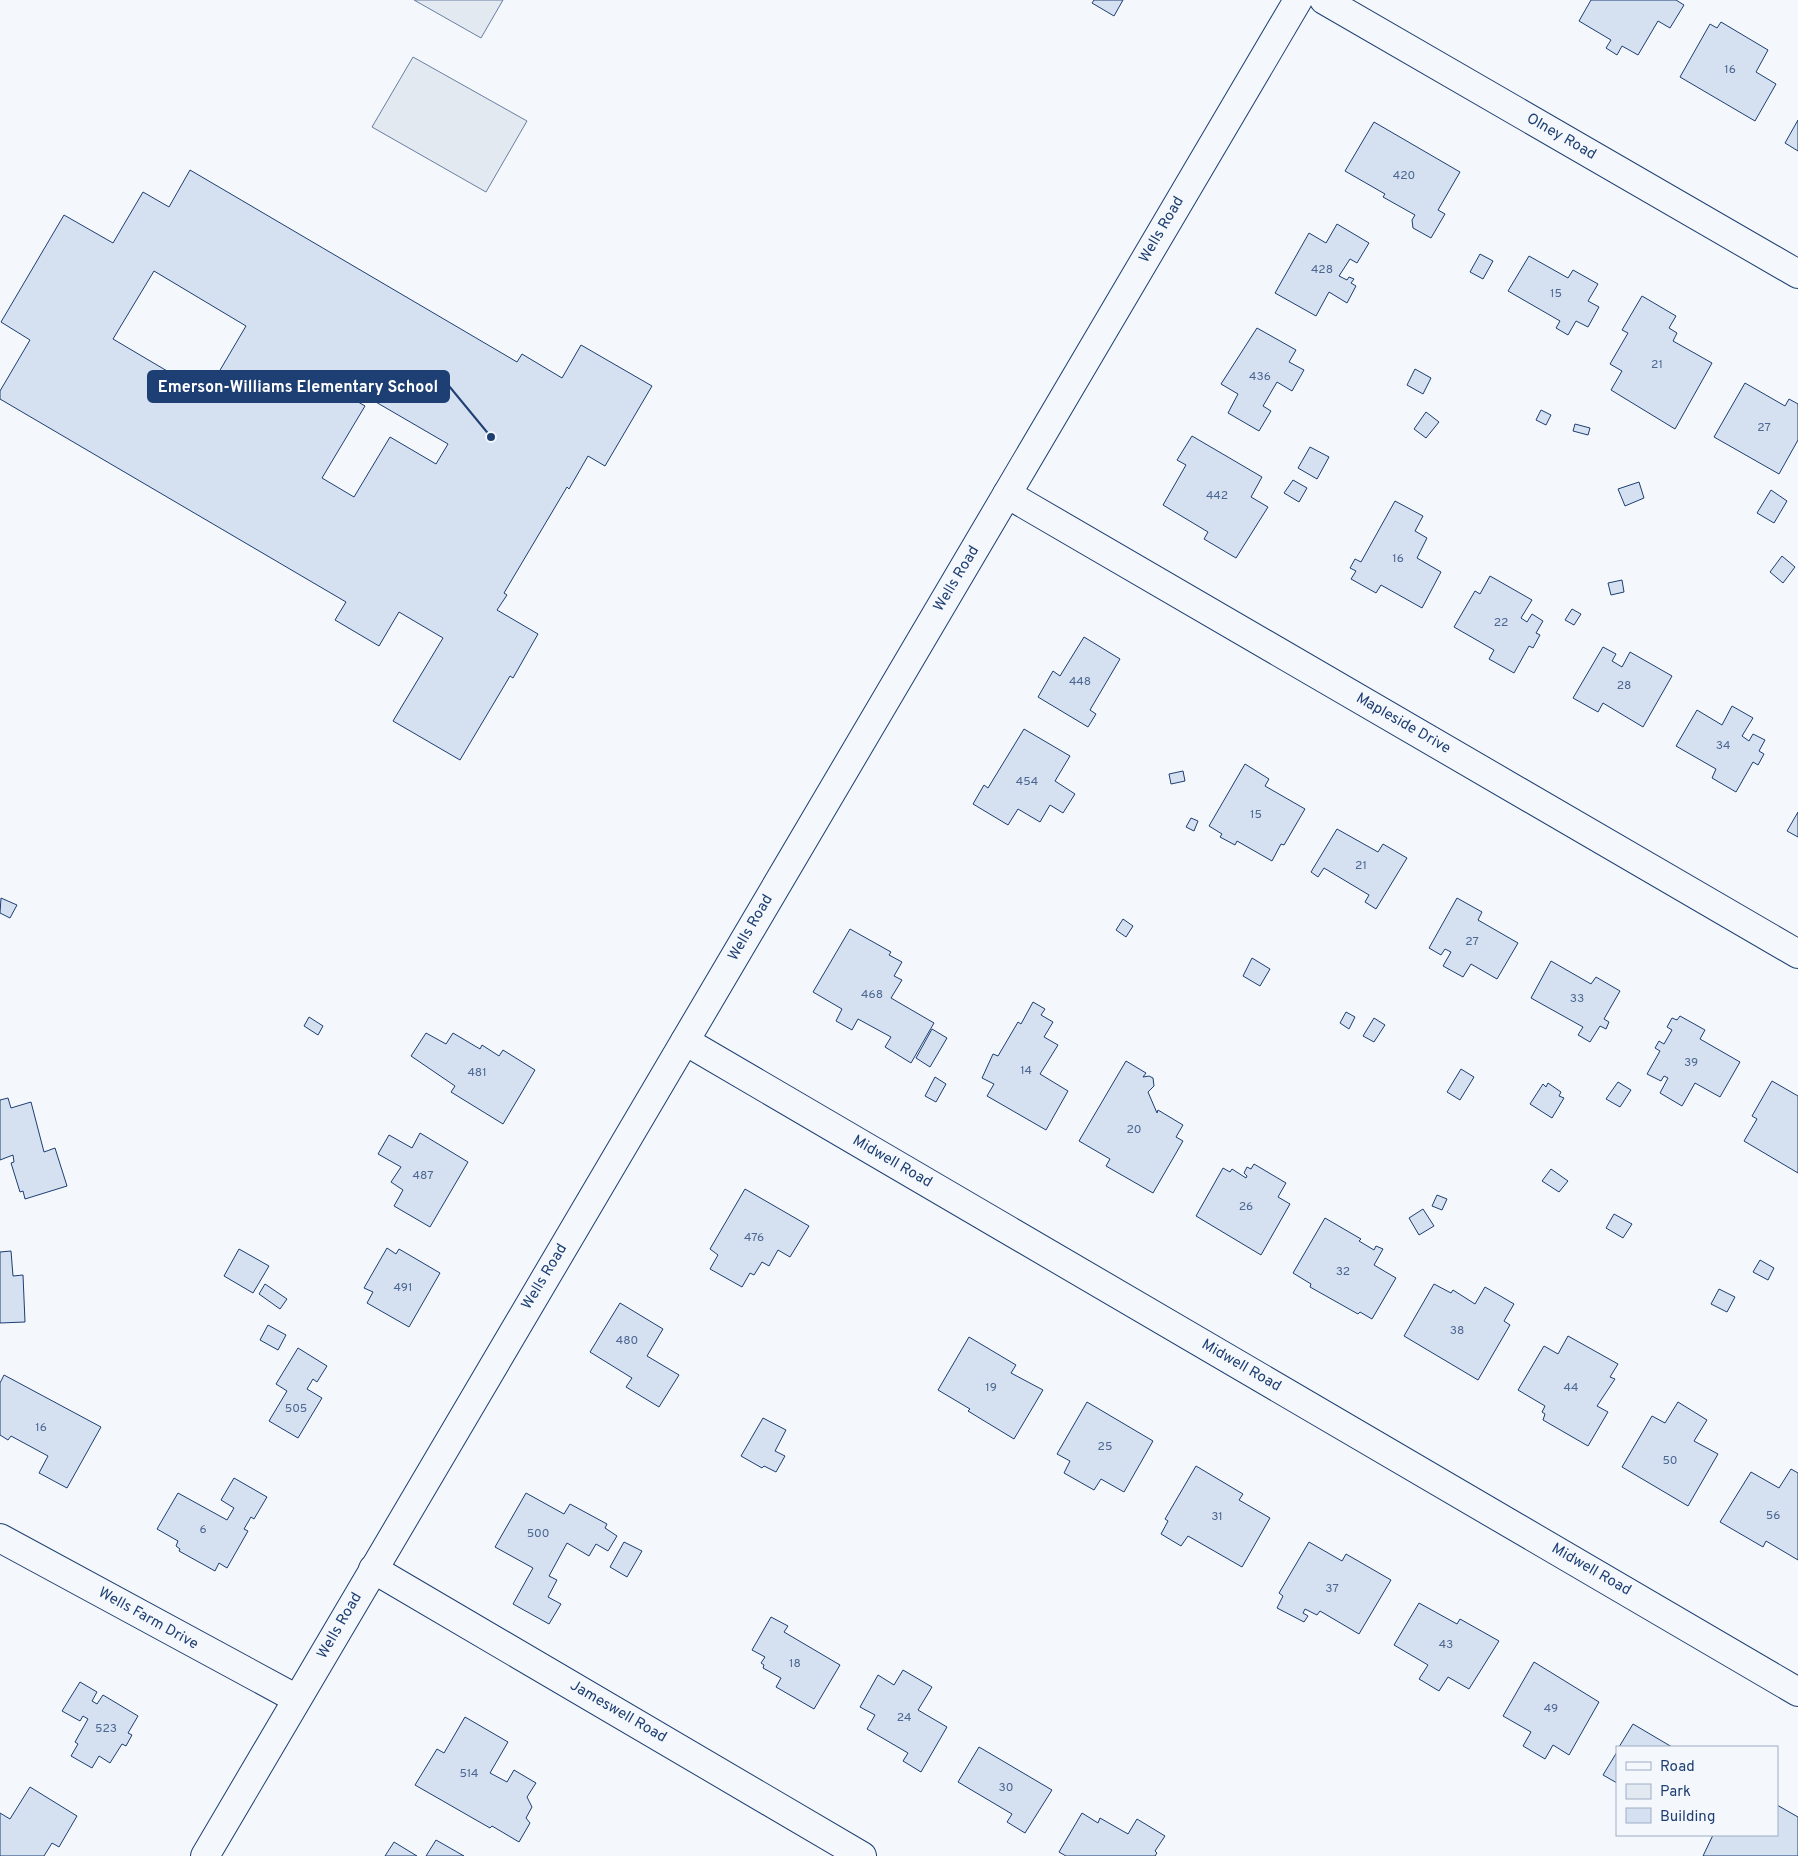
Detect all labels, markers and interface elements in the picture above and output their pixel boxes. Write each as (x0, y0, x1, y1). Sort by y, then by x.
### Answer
house number: 16 (1724, 62, 1736, 78)
street label: Olney Road (1523, 109, 1599, 165)
house number: 420 (1393, 168, 1415, 184)
street label: Wells Road (1135, 193, 1189, 267)
house number: 428 (1311, 262, 1333, 278)
house number: 15 (1550, 286, 1562, 302)
house number: 21 (1651, 357, 1663, 373)
house number: 436 (1249, 369, 1271, 385)
callout: Emerson-Williams Elementary School (148, 371, 449, 402)
text: Emerson-Williams Elementary School (158, 378, 438, 398)
house number: 27 (1757, 420, 1771, 436)
house number: 442 (1206, 488, 1228, 504)
street label: Wells Road (930, 543, 984, 615)
house number: 16 (1392, 551, 1404, 567)
house number: 22 (1494, 615, 1508, 631)
house number: 448 (1069, 674, 1091, 690)
house number: 28 (1617, 678, 1631, 694)
street label: Mapleside Drive (1352, 689, 1454, 759)
house number: 34 (1716, 738, 1730, 754)
house number: 454 (1016, 774, 1038, 790)
house number: 15 (1250, 807, 1262, 823)
house number: 21 (1355, 858, 1367, 874)
street label: Wells Road (724, 891, 778, 965)
house number: 27 (1465, 934, 1479, 950)
house number: 468 (861, 987, 883, 1003)
house number: 33 (1570, 991, 1584, 1007)
house number: 39 (1684, 1055, 1698, 1071)
house number: 14 (1020, 1063, 1032, 1079)
house number: 481 (467, 1065, 487, 1081)
house number: 20 (1126, 1122, 1142, 1138)
street label: Midwell Road (849, 1132, 935, 1192)
house number: 487 (413, 1168, 433, 1184)
house number: 26 (1239, 1199, 1253, 1215)
house number: 476 (744, 1230, 764, 1246)
street label: Wells Road (518, 1241, 572, 1313)
house number: 32 (1336, 1264, 1350, 1280)
house number: 491 (394, 1280, 412, 1296)
house number: 38 (1450, 1323, 1464, 1339)
house number: 480 (616, 1333, 638, 1349)
street label: Midwell Road (1198, 1336, 1284, 1396)
house number: 19 (985, 1380, 997, 1396)
house number: 44 (1564, 1380, 1578, 1396)
house number: 505 (285, 1401, 307, 1417)
house number: 16 (35, 1420, 47, 1436)
house number: 25 (1098, 1439, 1112, 1455)
house number: 50 (1662, 1453, 1678, 1469)
house number: 56 (1766, 1508, 1780, 1524)
house number: 31 (1211, 1509, 1223, 1525)
house number: 6 (199, 1522, 207, 1538)
house number: 500 (527, 1526, 549, 1542)
street label: Midwell Road (1548, 1540, 1634, 1600)
house number: 37 (1325, 1581, 1339, 1597)
street label: Wells Farm Drive (95, 1584, 201, 1654)
street label: Wells Road (313, 1589, 367, 1663)
house number: 43 (1439, 1637, 1453, 1653)
house number: 18 (789, 1656, 801, 1672)
street label: Jameswell Road (566, 1677, 670, 1747)
house number: 49 (1544, 1701, 1558, 1717)
house number: 24 (897, 1710, 911, 1726)
house number: 523 (95, 1721, 117, 1737)
legend (1616, 1746, 1778, 1836)
text: Road (1660, 1758, 1695, 1777)
house number: 514 (459, 1766, 479, 1782)
house number: 30 (999, 1780, 1013, 1796)
text: Park (1660, 1783, 1691, 1802)
text: Building (1660, 1808, 1715, 1827)

